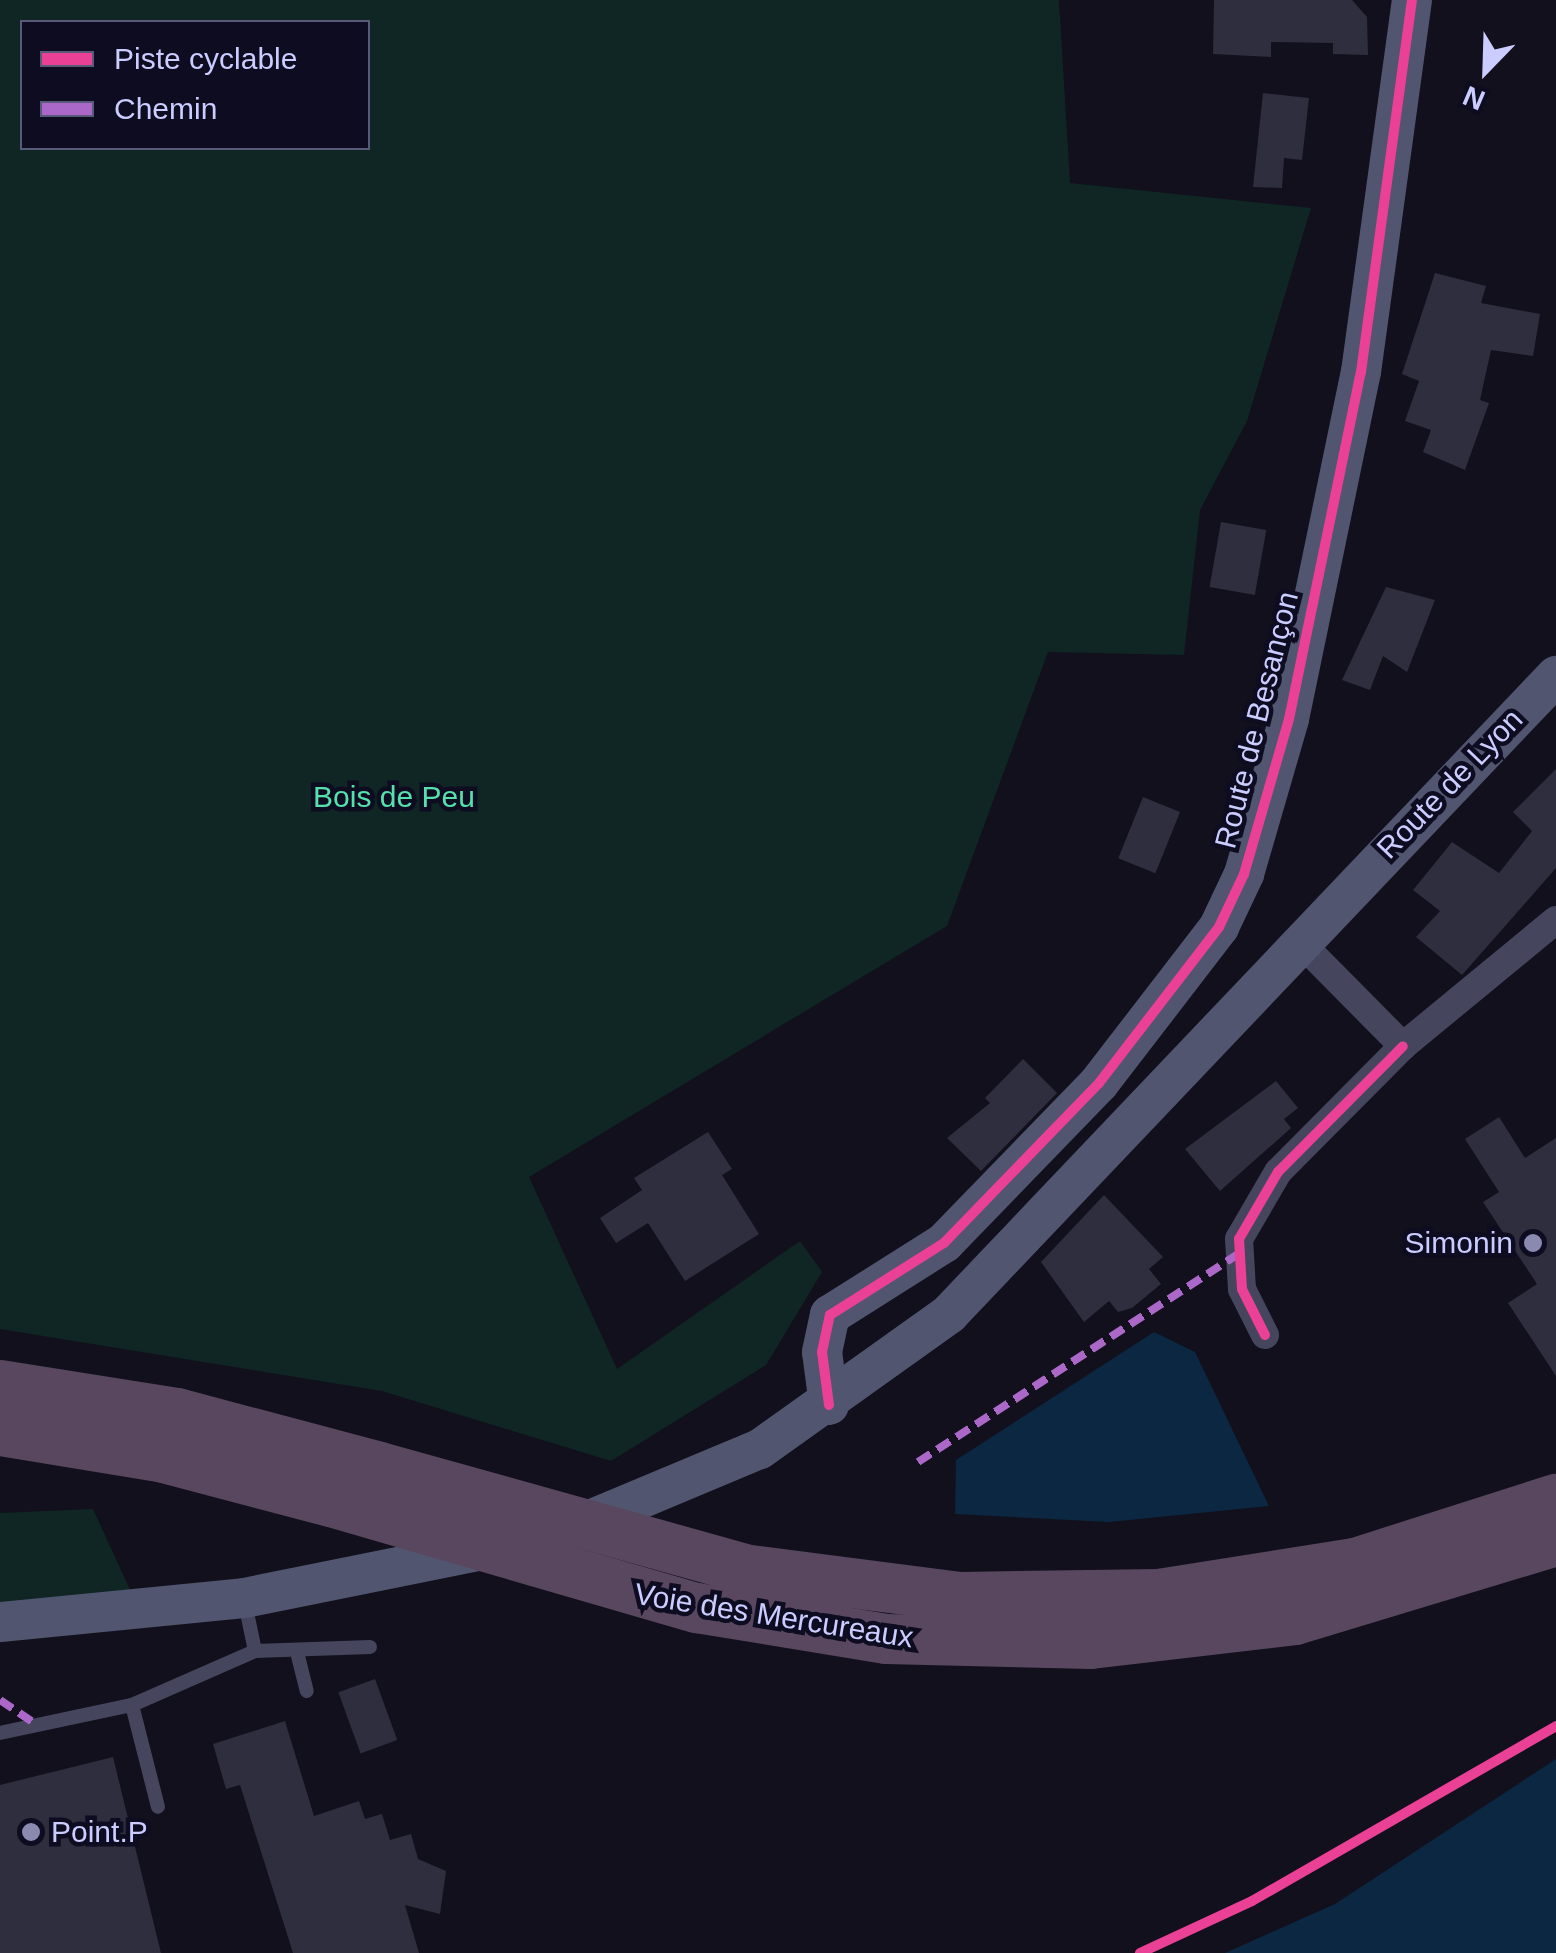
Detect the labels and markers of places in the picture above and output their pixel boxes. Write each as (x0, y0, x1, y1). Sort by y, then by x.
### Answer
place label: Simonin (1405, 1225, 1513, 1261)
marker: Simonin (1522, 1232, 1544, 1254)
place label: Point.P (51, 1814, 148, 1850)
marker: Point.P (20, 1821, 42, 1843)

